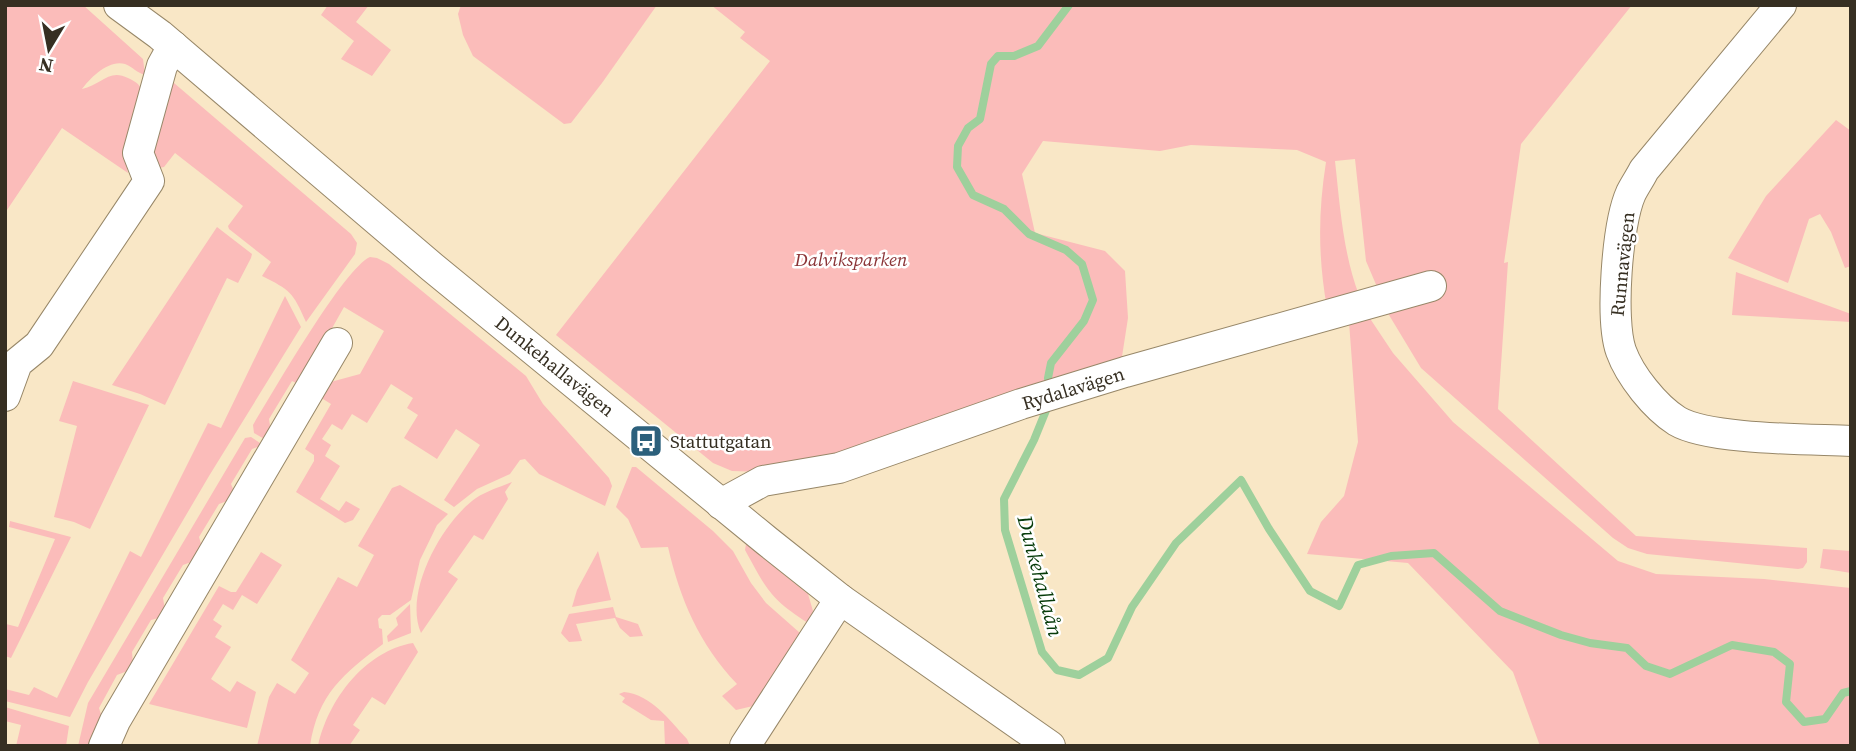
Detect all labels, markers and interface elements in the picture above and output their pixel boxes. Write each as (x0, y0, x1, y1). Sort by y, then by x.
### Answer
north arrow (14, 14, 84, 84)
text: N (37, 52, 55, 80)
street label: Runnavägen (1604, 210, 1640, 318)
park label: Dalviksparken (794, 246, 908, 272)
street label: Dunkehallavägen (490, 310, 620, 422)
street label: Rydalavägen (1019, 360, 1127, 416)
bus stop icon: Stattutgatan (627, 422, 665, 460)
place label: Stattutgatan (670, 428, 772, 454)
water label: Dunkehallaån (1010, 511, 1071, 640)

